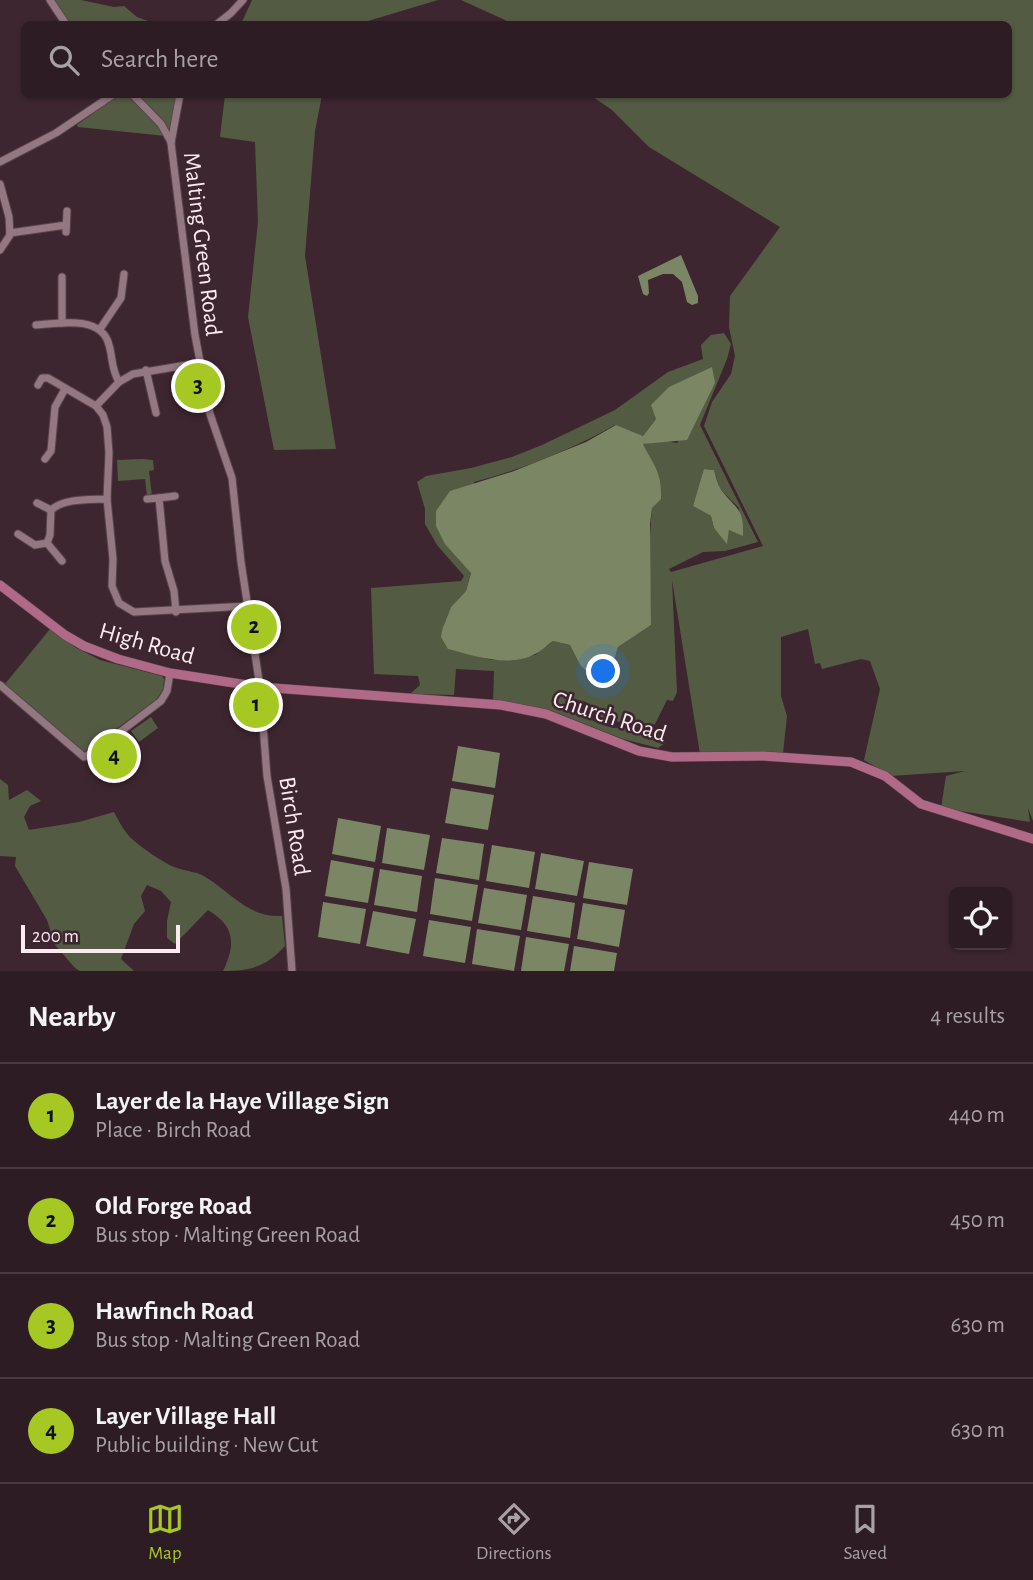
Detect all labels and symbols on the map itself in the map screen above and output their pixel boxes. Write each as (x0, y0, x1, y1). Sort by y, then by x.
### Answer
street label: Malting Green Road (179, 151, 225, 337)
pin: 3 (175, 360, 221, 412)
pin: 2 (231, 601, 277, 653)
street label: High Road (96, 619, 197, 669)
your location (586, 654, 620, 688)
pin: 1 (233, 679, 279, 731)
street label: Church Road (550, 687, 670, 747)
pin: 4 (91, 730, 137, 782)
street label: Birch Road (274, 775, 314, 877)
scale bar (21, 922, 180, 954)

